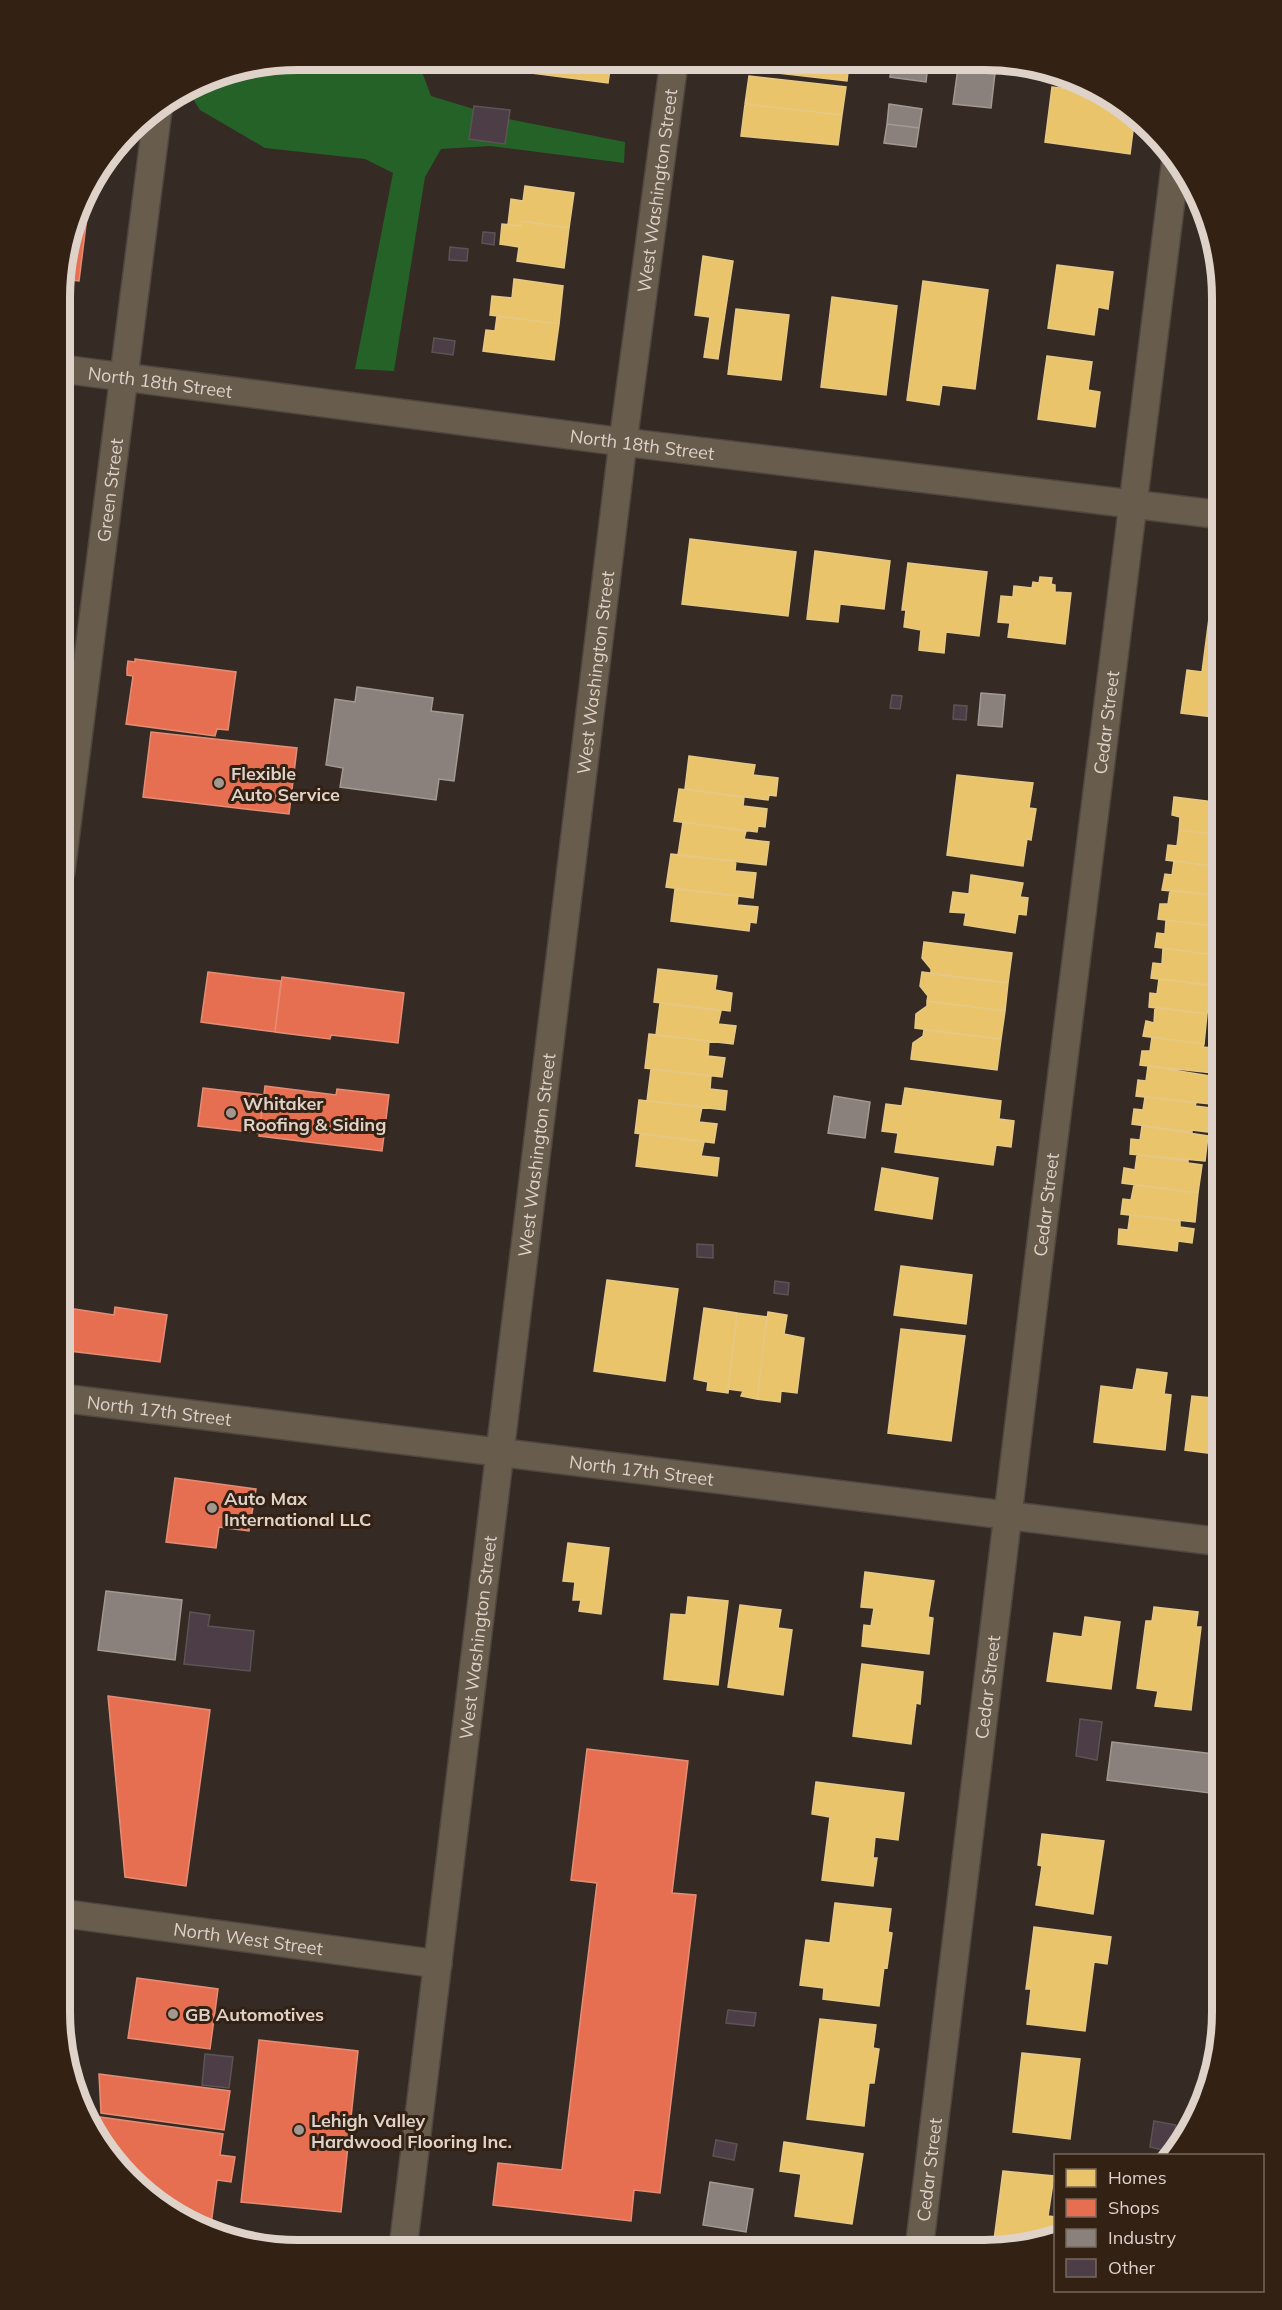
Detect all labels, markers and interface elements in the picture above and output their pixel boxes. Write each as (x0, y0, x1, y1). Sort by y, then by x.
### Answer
street label: West Washington Street (632, 87, 682, 294)
street label: North 18th Street (87, 361, 234, 403)
street label: North 18th Street (569, 424, 716, 465)
street label: Green Street (91, 437, 127, 543)
street label: West Washington Street (571, 569, 619, 776)
street label: Cedar Street (1088, 669, 1124, 775)
place label: Flexible Auto Service (231, 762, 340, 806)
marker: Flexible Auto Service (212, 776, 226, 790)
street label: West Washington Street (512, 1052, 560, 1258)
place label: Whitaker Roofing & Siding (243, 1092, 386, 1136)
marker: Whitaker Roofing & Siding (224, 1106, 238, 1120)
street label: Cedar Street (1028, 1152, 1064, 1258)
street label: North 17th Street (86, 1390, 233, 1431)
street label: North 17th Street (568, 1450, 715, 1490)
place label: Auto Max International LLC (224, 1487, 371, 1531)
marker: Auto Max International LLC (205, 1501, 219, 1515)
street label: West Washington Street (454, 1534, 501, 1741)
street label: Cedar Street (969, 1634, 1005, 1740)
street label: North West Street (172, 1917, 325, 1960)
place label: GB Automotives (185, 2003, 324, 2026)
marker: GB Automotives (166, 2007, 180, 2021)
place label: Lehigh Valley Hardwood Flooring Inc. (311, 2109, 512, 2153)
street label: Cedar Street (911, 2116, 946, 2223)
marker: Lehigh Valley Hardwood Flooring Inc. (292, 2123, 306, 2137)
legend (1054, 2154, 1264, 2292)
text: Homes (1108, 2166, 1167, 2189)
text: Shops (1108, 2196, 1160, 2219)
text: Industry (1108, 2226, 1177, 2249)
text: Other (1108, 2256, 1156, 2279)

